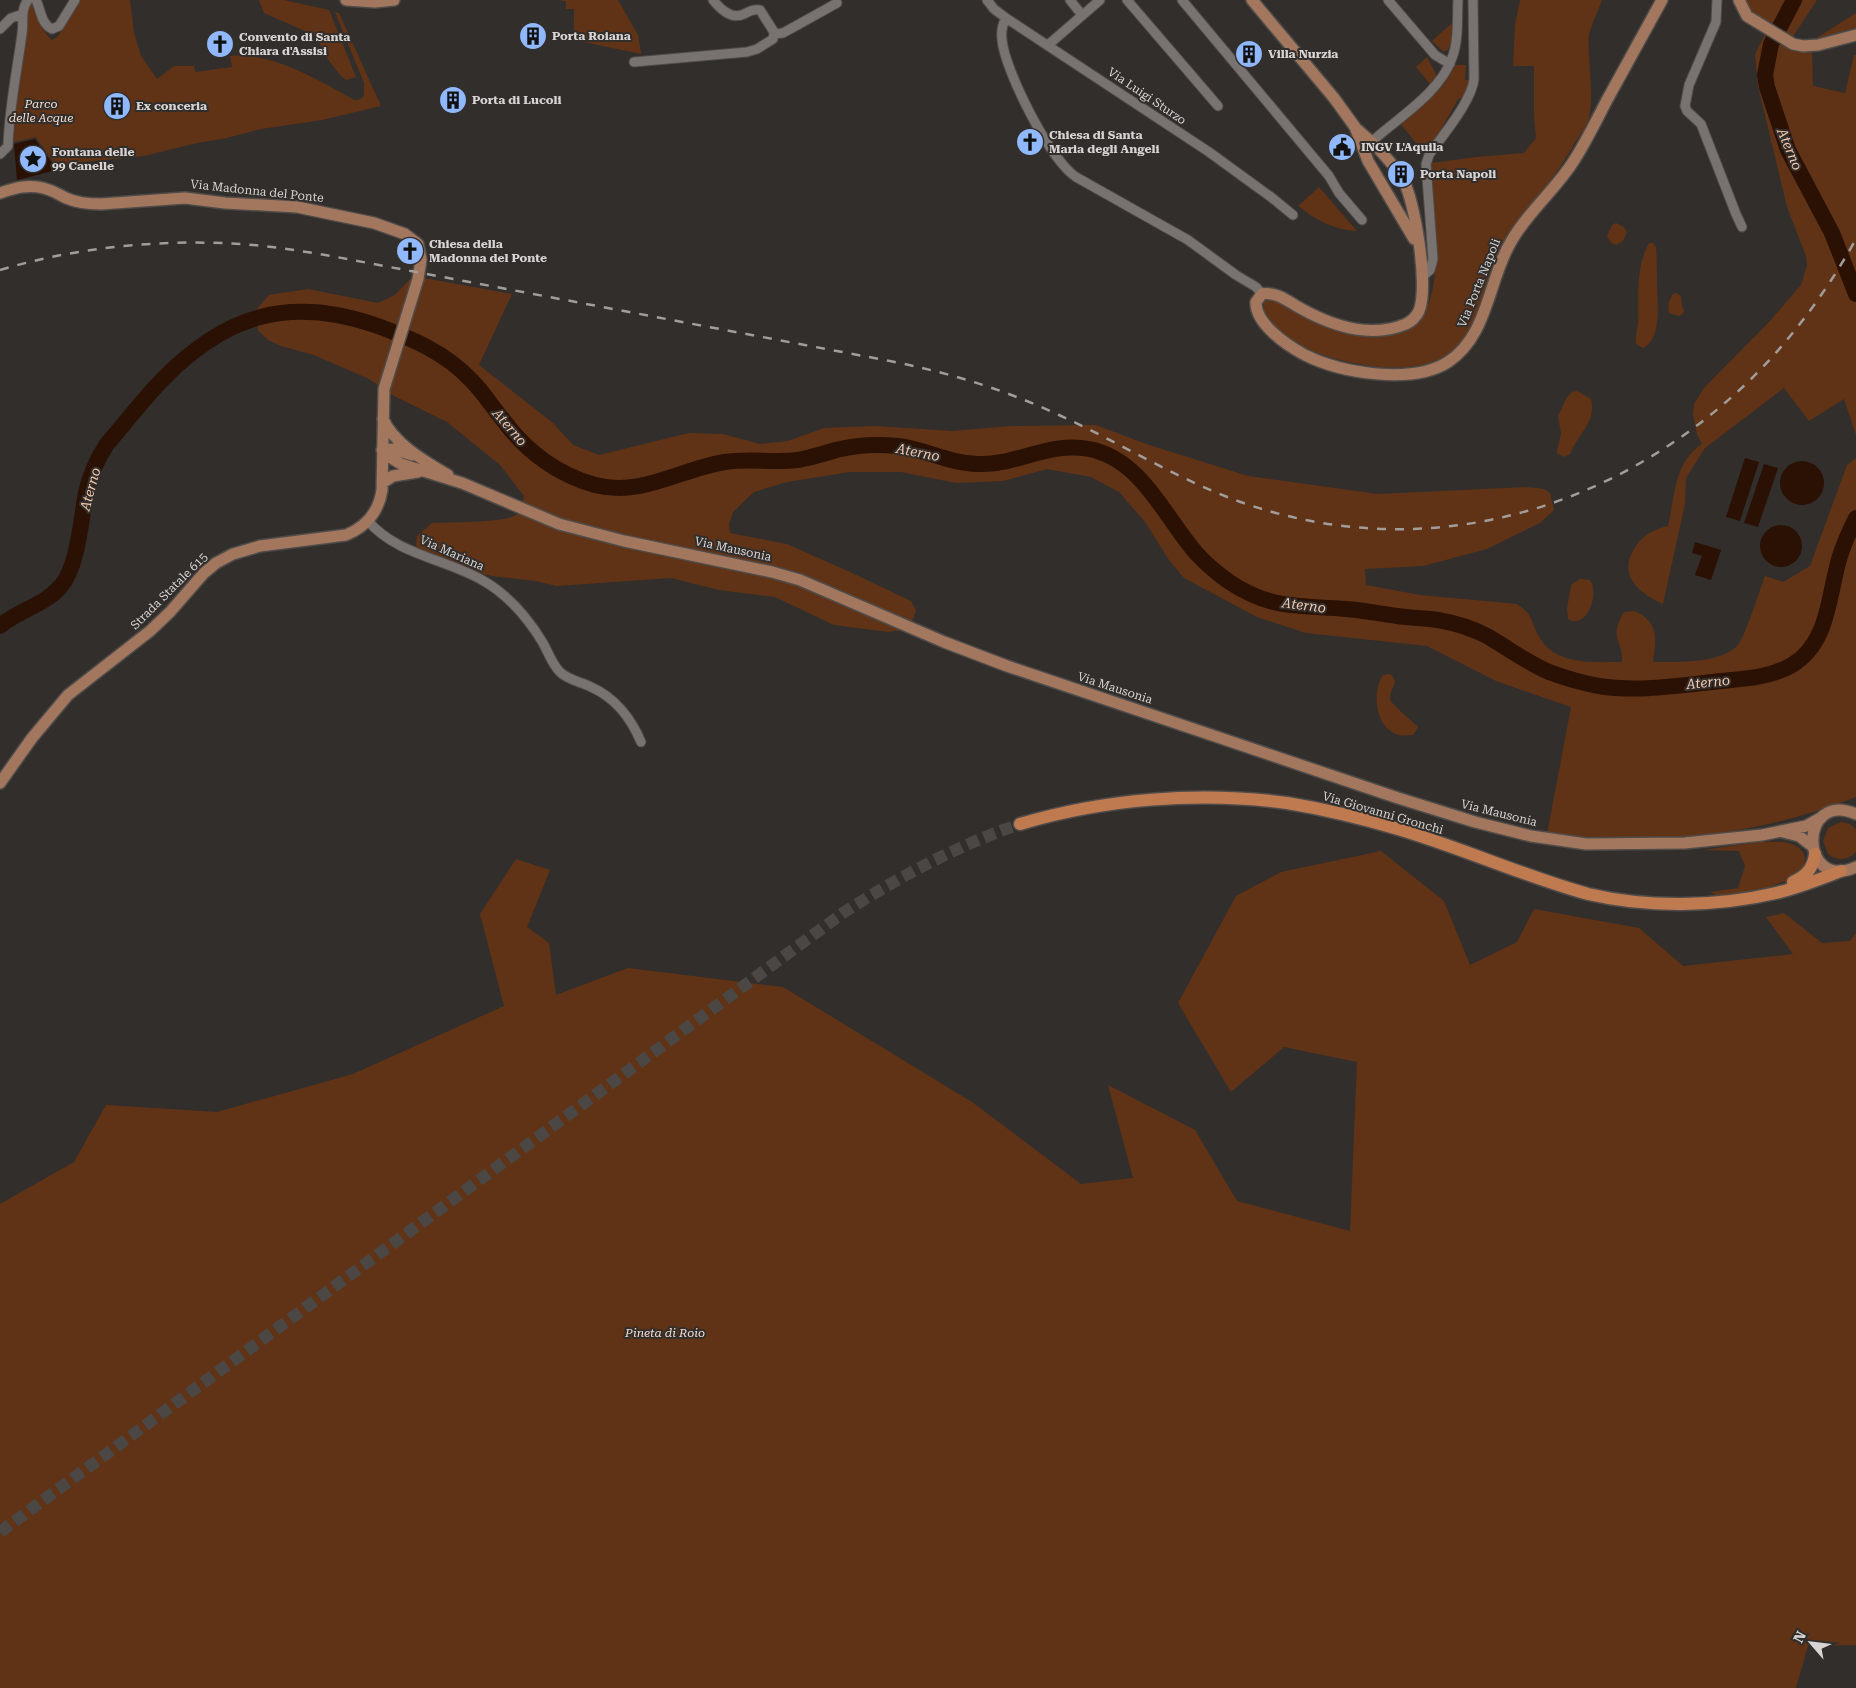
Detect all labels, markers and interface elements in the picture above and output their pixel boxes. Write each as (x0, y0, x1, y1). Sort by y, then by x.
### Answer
building icon: Porta Roiana (518, 21, 548, 51)
church icon: Convento di Santa Chiara d'Assisi (205, 29, 235, 59)
place label: Porta Roiana (552, 29, 631, 43)
place label: Convento di Santa Chiara d'Assisi (239, 30, 350, 58)
building icon: Villa Nurzia (1234, 39, 1264, 69)
place label: Villa Nurzia (1268, 47, 1338, 61)
street label: Via Luigi Sturzo (1105, 65, 1189, 127)
building icon: Porta di Lucoli (438, 85, 468, 115)
building icon: Ex conceria (102, 91, 132, 121)
place label: Porta di Lucoli (472, 93, 561, 107)
park label: Parco delle Acque (9, 97, 73, 125)
place label: Ex conceria (136, 99, 207, 113)
water label: Aterno (1774, 125, 1806, 172)
church icon: Chiesa di Santa Maria degli Angeli (1015, 127, 1045, 157)
place label: Chiesa di Santa Maria degli Angeli (1049, 128, 1159, 156)
public building icon: INGV L'Aquila (1327, 132, 1357, 162)
place label: INGV L'Aquila (1361, 140, 1443, 154)
place icon: Fontana delle 99 Canelle (18, 144, 48, 174)
place label: Fontana delle 99 Canelle (52, 145, 135, 173)
building icon: Porta Napoli (1386, 159, 1416, 189)
place label: Porta Napoli (1420, 167, 1496, 181)
street label: Via Madonna del Ponte (190, 177, 325, 205)
church icon: Chiesa della Madonna del Ponte (395, 236, 425, 266)
street label: Via Porta Napoli (1455, 236, 1503, 329)
place label: Chiesa della Madonna del Ponte (429, 237, 547, 265)
water label: Aterno (489, 404, 530, 449)
water label: Aterno (894, 440, 941, 464)
water label: Aterno (76, 466, 103, 513)
street label: Via Mariana (418, 533, 487, 574)
street label: Via Mausonia (693, 534, 773, 564)
street label: Strada Statale 615 (128, 549, 211, 632)
water label: Aterno (1280, 594, 1327, 616)
street label: Via Mausonia (1076, 669, 1155, 707)
water label: Aterno (1684, 672, 1731, 692)
street label: Via Giovanni Gronchi (1321, 789, 1445, 837)
street label: Via Mausonia (1459, 797, 1539, 829)
park label: Pineta di Roio (624, 1326, 705, 1340)
north arrow (1786, 1618, 1836, 1668)
text: N (1790, 1628, 1809, 1645)

